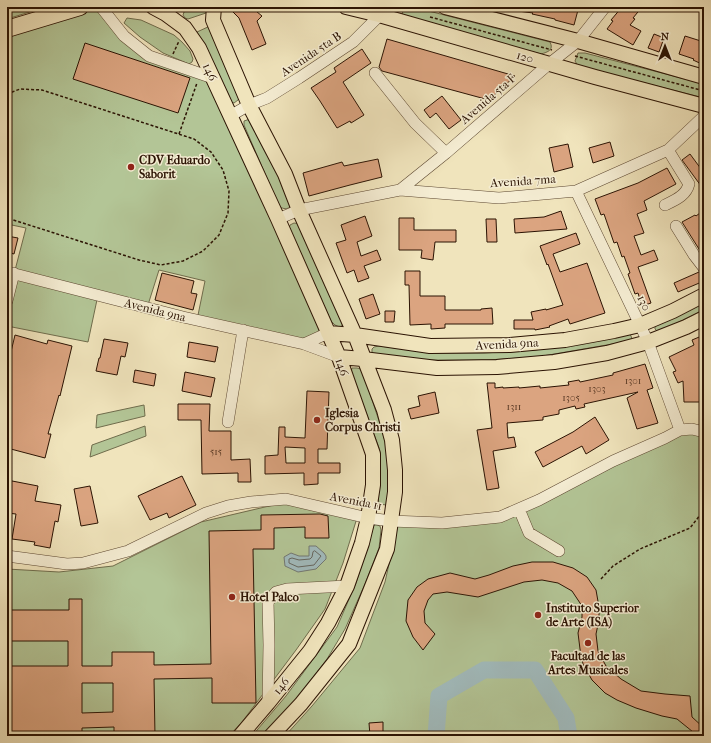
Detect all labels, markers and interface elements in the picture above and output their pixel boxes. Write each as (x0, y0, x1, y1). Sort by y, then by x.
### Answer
north arrow (645, 26, 685, 66)
street label: Avenida 5ta B (277, 29, 344, 80)
text: N (661, 30, 670, 43)
street label: 120 (515, 48, 535, 66)
street label: 146 (200, 61, 220, 84)
street label: Avenida 5ta F (457, 71, 519, 127)
place label: CDV Eduardo Saborit (139, 153, 210, 181)
marker: CDV Eduardo Saborit (126, 162, 136, 172)
street label: Avenida 7ma (489, 172, 557, 190)
street label: 130 (634, 293, 654, 313)
street label: Avenida 9na (122, 295, 188, 325)
street label: Avenida 9na (474, 335, 539, 353)
street label: 146 (332, 356, 352, 378)
house number: 1301 (625, 375, 641, 387)
house number: 1303 (588, 383, 606, 395)
house number: 1305 (562, 392, 580, 404)
house number: 1311 (507, 401, 521, 413)
place label: Iglesia Corpus Christi (325, 406, 401, 435)
marker: Iglesia Corpus Christi (312, 415, 322, 425)
house number: 515 (210, 446, 222, 458)
street label: Avenida 11 (328, 489, 383, 513)
place label: Hotel Palco (240, 590, 299, 604)
marker: Hotel Palco (227, 592, 237, 602)
place label: Instituto Superior de Arte (ISA) (546, 601, 640, 629)
marker: Instituto Superior de Arte (ISA) (533, 610, 543, 620)
marker: Facultad de las Artes Musicales (583, 638, 593, 648)
place label: Facultad de las Artes Musicales (547, 649, 629, 677)
street label: 146 (270, 674, 292, 697)

